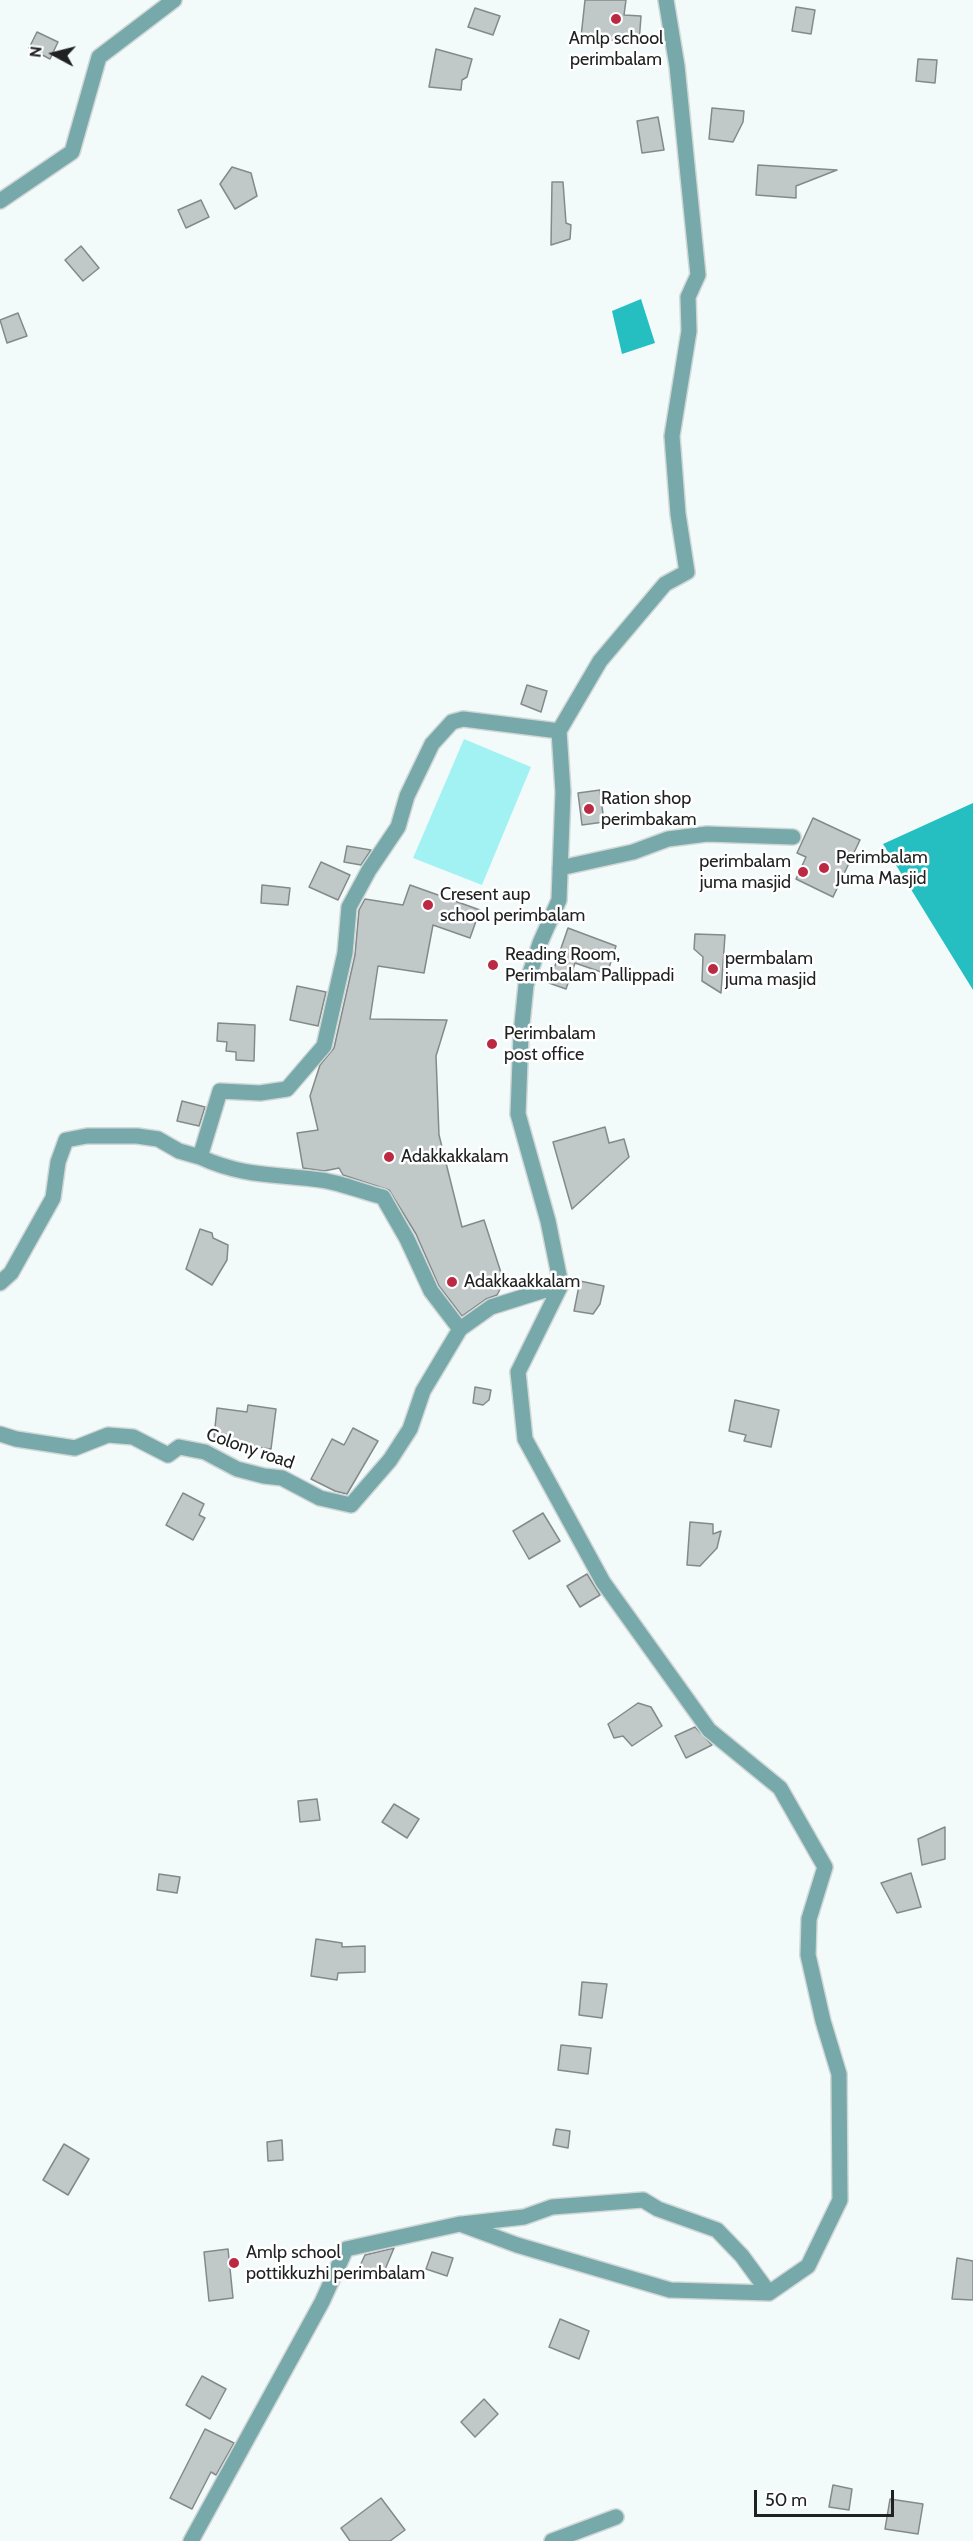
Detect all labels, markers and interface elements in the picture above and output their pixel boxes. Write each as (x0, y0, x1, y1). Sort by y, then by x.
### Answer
marker: Amlp school perimbalam (609, 12, 623, 26)
north arrow (24, 24, 84, 84)
place label: Amlp school perimbalam (569, 28, 663, 70)
text: N (26, 45, 46, 59)
place label: Ration shop perimbakam (601, 788, 697, 830)
marker: Ration shop perimbakam (582, 802, 596, 816)
place label: Perimbalam Juma Masjid (836, 847, 928, 890)
place label: perimbalam juma masjid (699, 851, 791, 894)
marker: Perimbalam Juma Masjid (817, 861, 831, 875)
marker: perimbalam juma masjid (796, 865, 810, 879)
place label: Cresent aup school perimbalam (440, 884, 585, 926)
marker: Cresent aup school perimbalam (421, 898, 435, 912)
place label: Reading Room, Perimbalam Pallippadi (505, 944, 674, 986)
place label: permbalam juma masjid (725, 948, 816, 990)
marker: Reading Room, Perimbalam Pallippadi (486, 958, 500, 972)
marker: permbalam juma masjid (706, 962, 720, 976)
place label: Perimbalam post office (504, 1023, 596, 1066)
marker: Perimbalam post office (485, 1037, 499, 1051)
place label: Adakkakkalam (401, 1146, 509, 1168)
marker: Adakkakkalam (382, 1150, 396, 1164)
place label: Adakkaakkalam (464, 1271, 580, 1293)
marker: Adakkaakkalam (445, 1275, 459, 1289)
street label: Colony road (203, 1424, 297, 1474)
place label: Amlp school pottikkuzhi perimbalam (246, 2242, 425, 2284)
marker: Amlp school pottikkuzhi perimbalam (227, 2256, 241, 2270)
scale bar (757, 2478, 896, 2516)
text: 50 m (765, 2489, 807, 2511)

